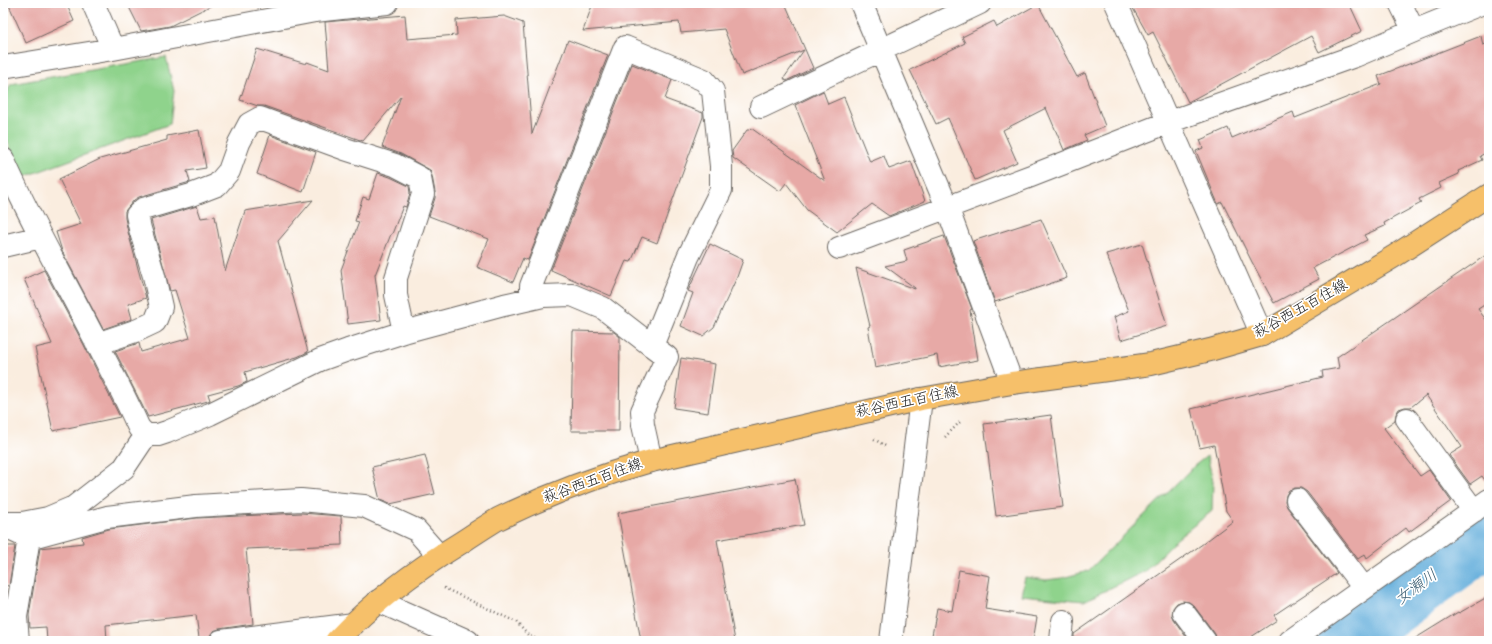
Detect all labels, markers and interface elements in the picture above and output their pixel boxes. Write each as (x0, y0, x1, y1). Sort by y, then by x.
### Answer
street label: 萩谷西五百住線 (1250, 275, 1352, 345)
street label: 萩谷西五百住線 (853, 381, 961, 425)
street label: 萩谷西五百住線 (540, 454, 646, 510)
water label: 女瀬川 (1391, 565, 1443, 611)

